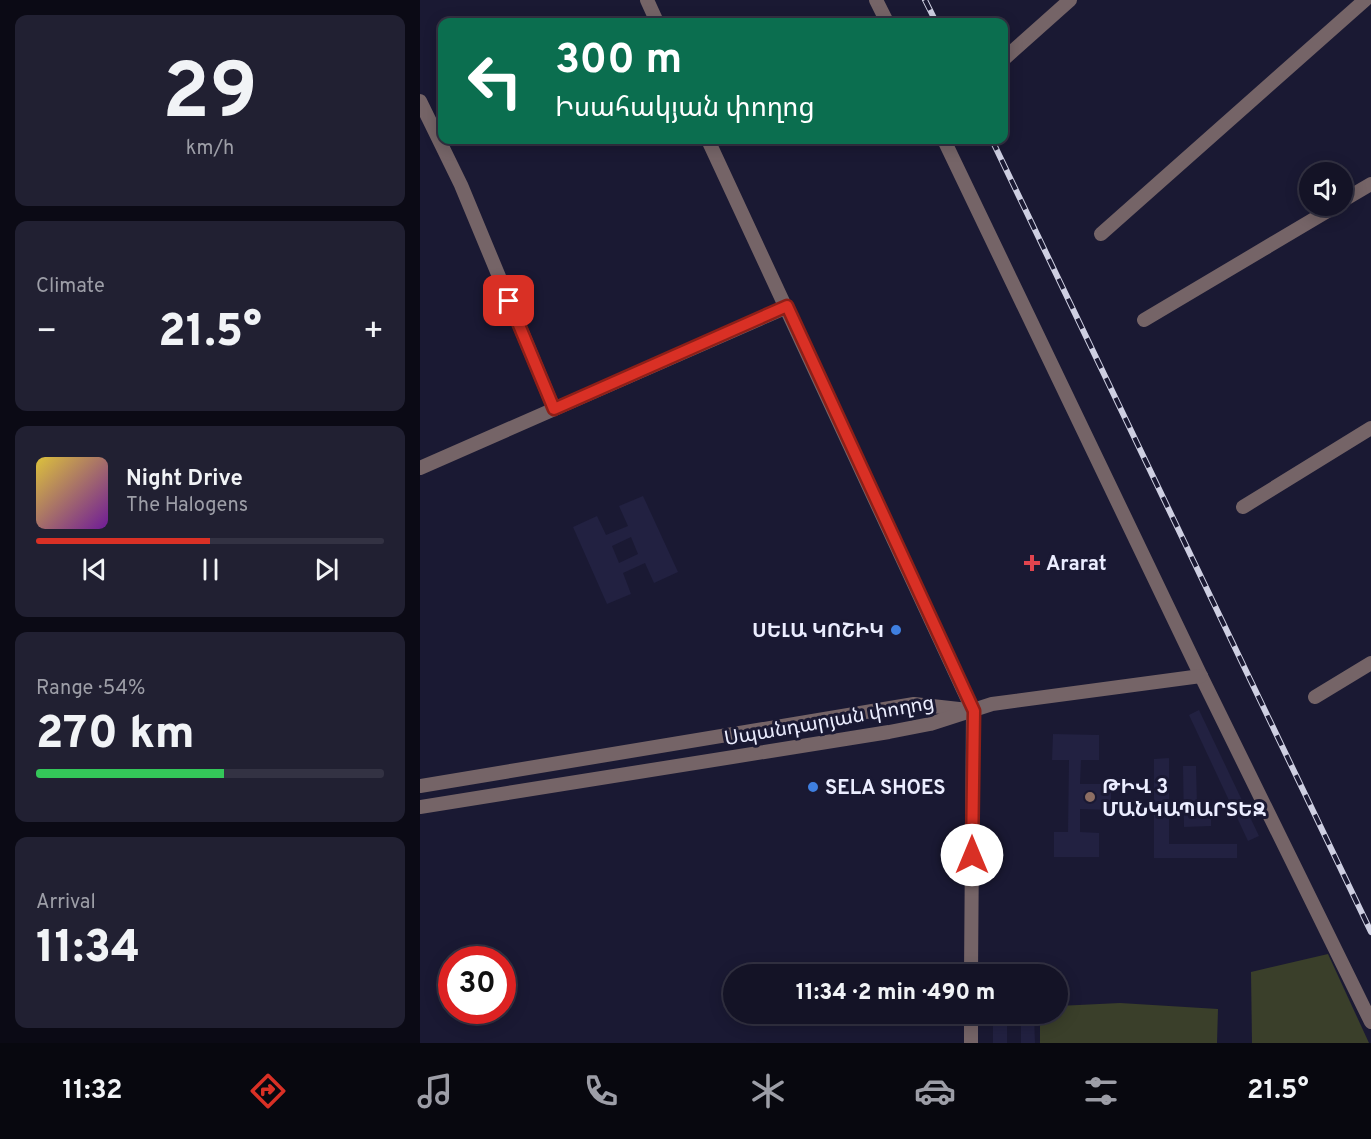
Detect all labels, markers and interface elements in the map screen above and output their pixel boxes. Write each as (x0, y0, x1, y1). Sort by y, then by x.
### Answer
text: 300 m (555, 35, 682, 88)
icon: left (456, 42, 534, 120)
text: 29 (162, 47, 258, 146)
text: Իսահակյան փողոց (555, 92, 815, 126)
text: km/h (186, 136, 234, 162)
map controls (1299, 162, 1353, 216)
button: sound (1299, 162, 1353, 216)
text: Climate (36, 274, 105, 300)
pin (483, 275, 534, 326)
icon: arrive (492, 284, 525, 317)
text: 21.5° (158, 305, 262, 362)
text: − (36, 312, 57, 354)
text: + (363, 312, 384, 354)
text: Night Drive (126, 466, 243, 493)
text: The Halogens (126, 493, 248, 519)
place label: Ararat (1046, 552, 1107, 578)
icon: previous (78, 553, 111, 586)
icon: pause (194, 553, 227, 586)
icon: next (310, 553, 343, 586)
marker: Ararat (1023, 554, 1041, 572)
place label: ՍԵԼԱ ԿՈՇԻԿ (752, 619, 884, 645)
marker: ՍԵԼԱ ԿՈՇԻԿ (889, 623, 903, 637)
text: Range · 54% (36, 676, 145, 702)
street label: Սպանդարյան փողոց (722, 691, 936, 753)
text: 270 km (36, 707, 195, 764)
place label: ԹԻՎ 3 ՄԱՆԿԱՊԱՐՏԵԶ (1102, 775, 1266, 824)
place label: SELA SHOES (825, 776, 945, 802)
marker: SELA SHOES (806, 780, 820, 794)
marker: ԹԻՎ 3 ՄԱՆԿԱՊԱՐՏԵԶ (1083, 790, 1097, 804)
position arrow (940, 823, 1004, 887)
text: Arrival (36, 890, 96, 916)
text: 11:34 (36, 921, 140, 978)
speed limit sign: 30 (438, 946, 516, 1024)
text: 11:34 · 2 min · 490 m (796, 980, 995, 1007)
icon: directions (247, 1070, 289, 1112)
icon: music (414, 1070, 456, 1112)
icon: phone (580, 1070, 622, 1112)
icon: climate (747, 1070, 789, 1112)
icon: car (914, 1070, 956, 1112)
icon: filters (1080, 1070, 1122, 1112)
text: 11:32 (62, 1074, 123, 1108)
text: 21.5° (1247, 1074, 1309, 1108)

